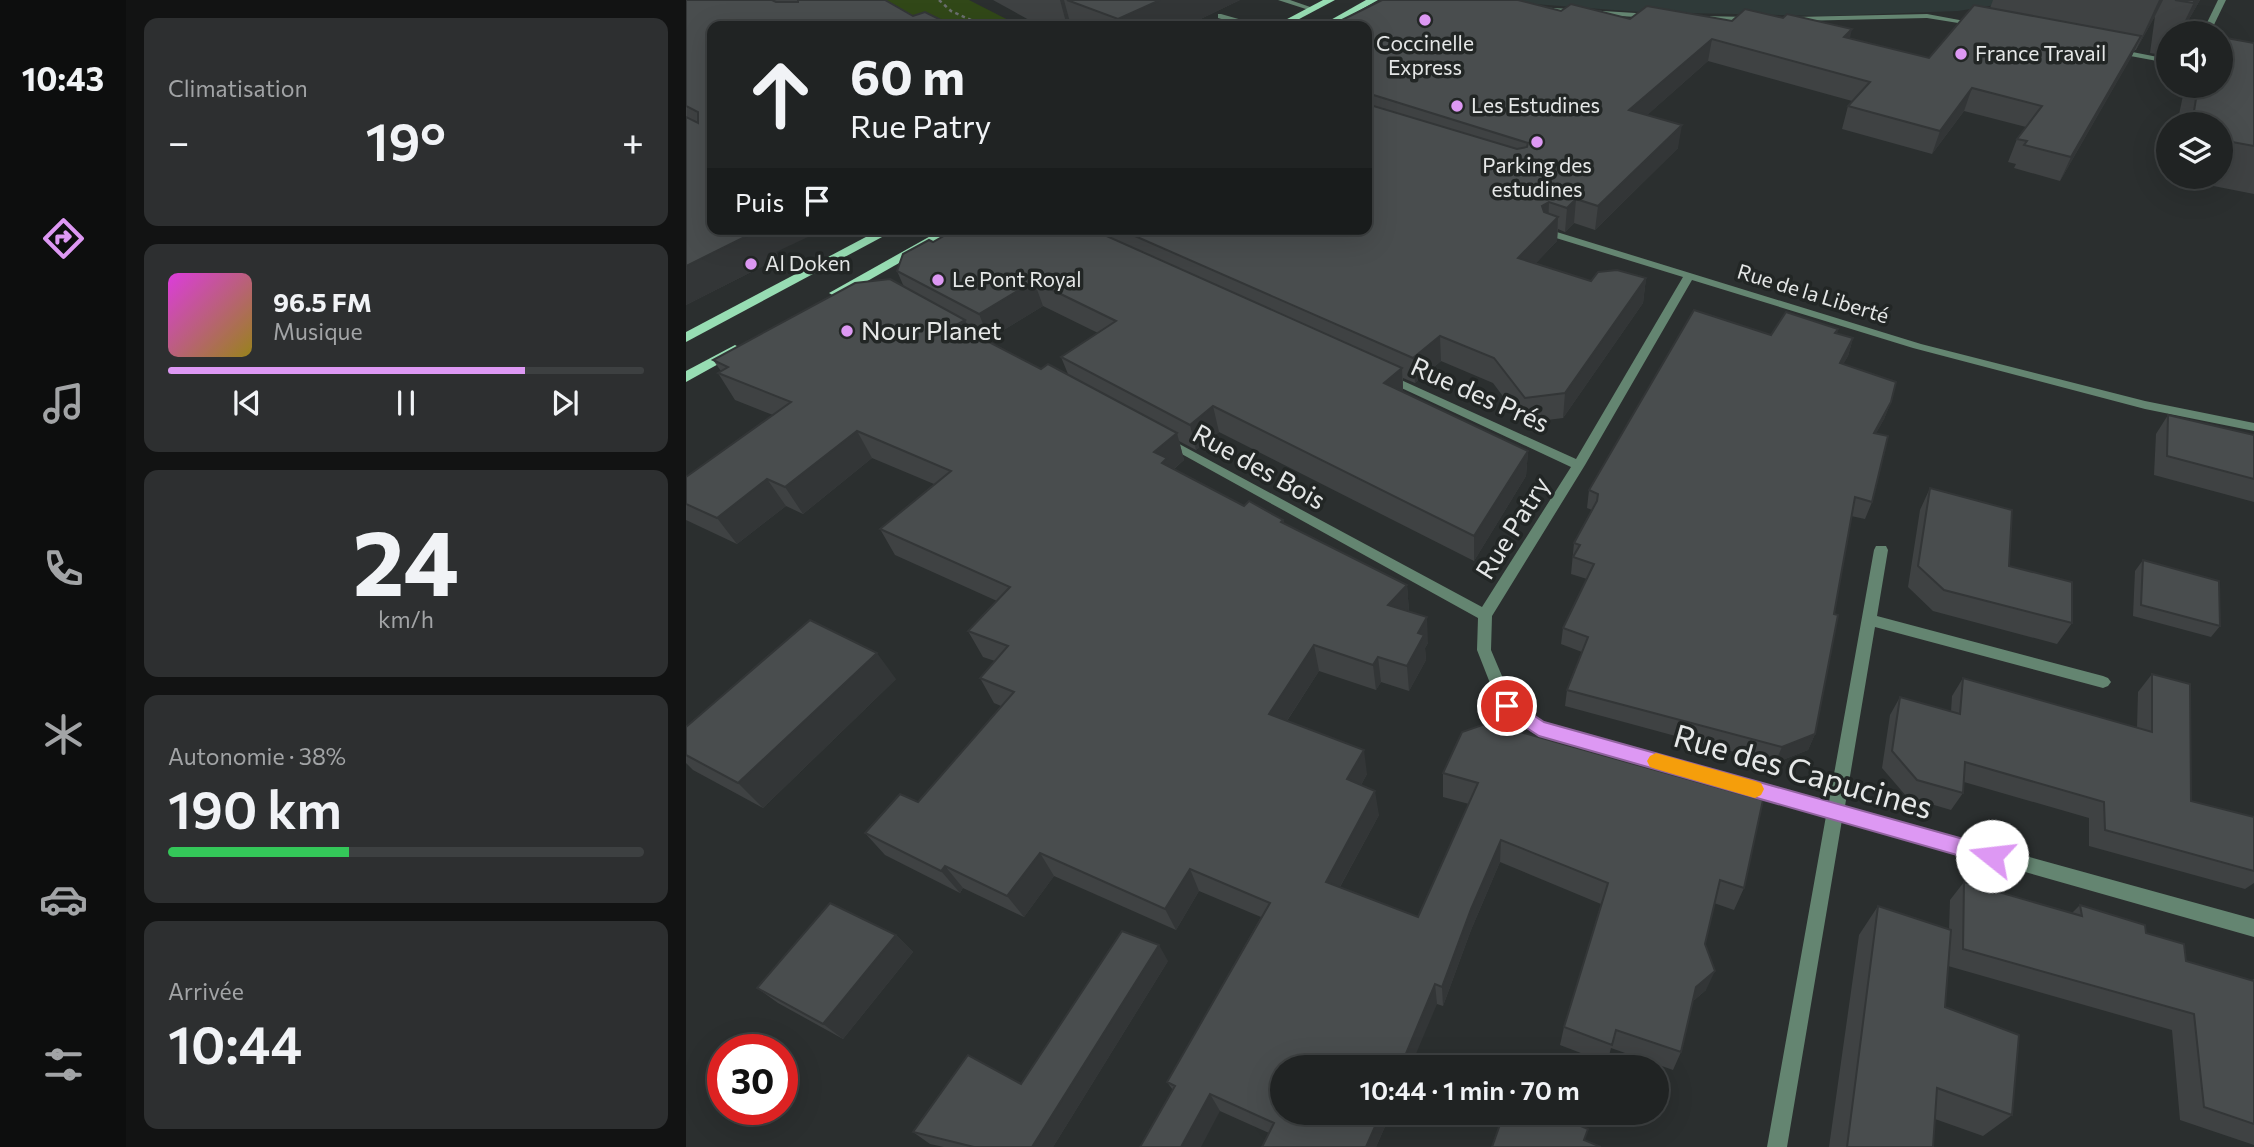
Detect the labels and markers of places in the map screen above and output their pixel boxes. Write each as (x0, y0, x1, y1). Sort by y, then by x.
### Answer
marker: Coccinelle Express (1417, 12, 1433, 28)
place label: Coccinelle Express (1376, 30, 1474, 79)
place label: France Travail (1975, 40, 2106, 65)
marker: France Travail (1953, 46, 1969, 62)
place label: Les Estudines (1471, 92, 1600, 117)
marker: Les Estudines (1449, 98, 1465, 114)
marker: Parking des estudines (1529, 134, 1545, 150)
place label: Parking des estudines (1482, 152, 1592, 201)
place label: Al Doken (765, 250, 851, 275)
marker: Al Doken (743, 256, 759, 272)
place label: Le Pont Royal (952, 266, 1082, 291)
marker: Le Pont Royal (930, 272, 946, 288)
place label: Nour Planet (861, 314, 1002, 345)
marker: Nour Planet (839, 323, 855, 339)
pin (1477, 676, 1537, 736)

